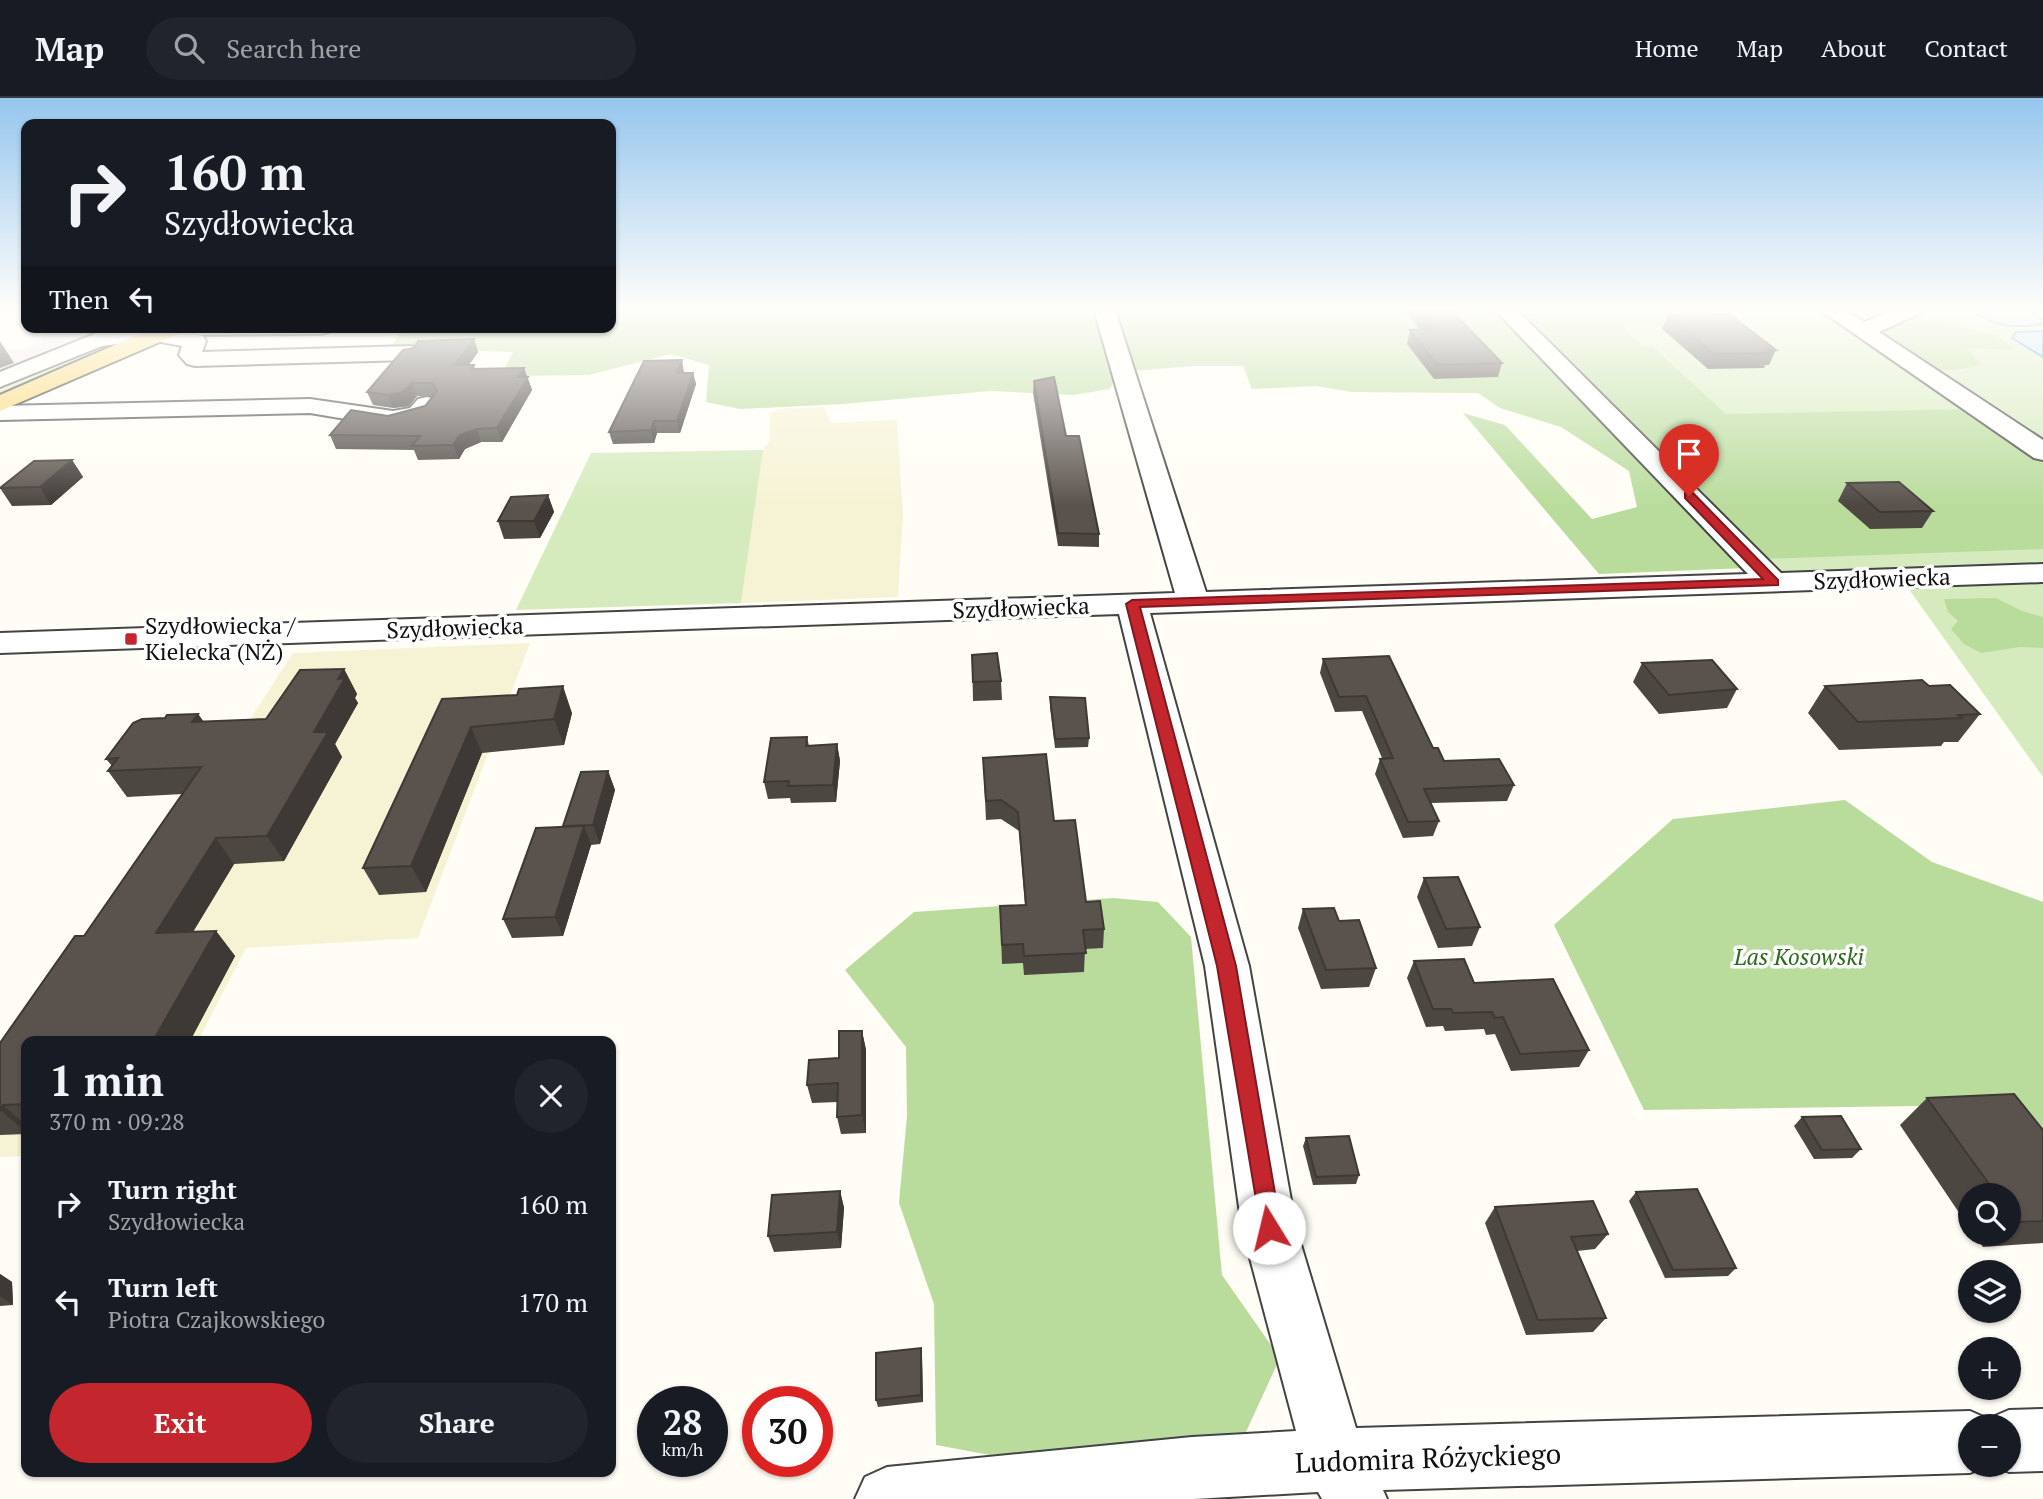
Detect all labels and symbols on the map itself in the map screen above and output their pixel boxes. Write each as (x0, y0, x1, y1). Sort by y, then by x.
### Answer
pin (1659, 424, 1719, 496)
street label: Szydłowiecka (1813, 561, 1951, 596)
street label: Szydłowiecka (952, 590, 1090, 625)
place label: Szydłowiecka / Kielecka (NŻ) (145, 610, 297, 667)
street label: Szydłowiecka (386, 610, 524, 645)
marker: Szydłowiecka / Kielecka (NŻ) (123, 631, 139, 647)
park label: Las Kosowski (1733, 941, 1865, 972)
position arrow (1232, 1191, 1306, 1265)
speed limit sign: 30 (742, 1386, 833, 1477)
street label: Ludomira Różyckiego (1294, 1434, 1562, 1481)

